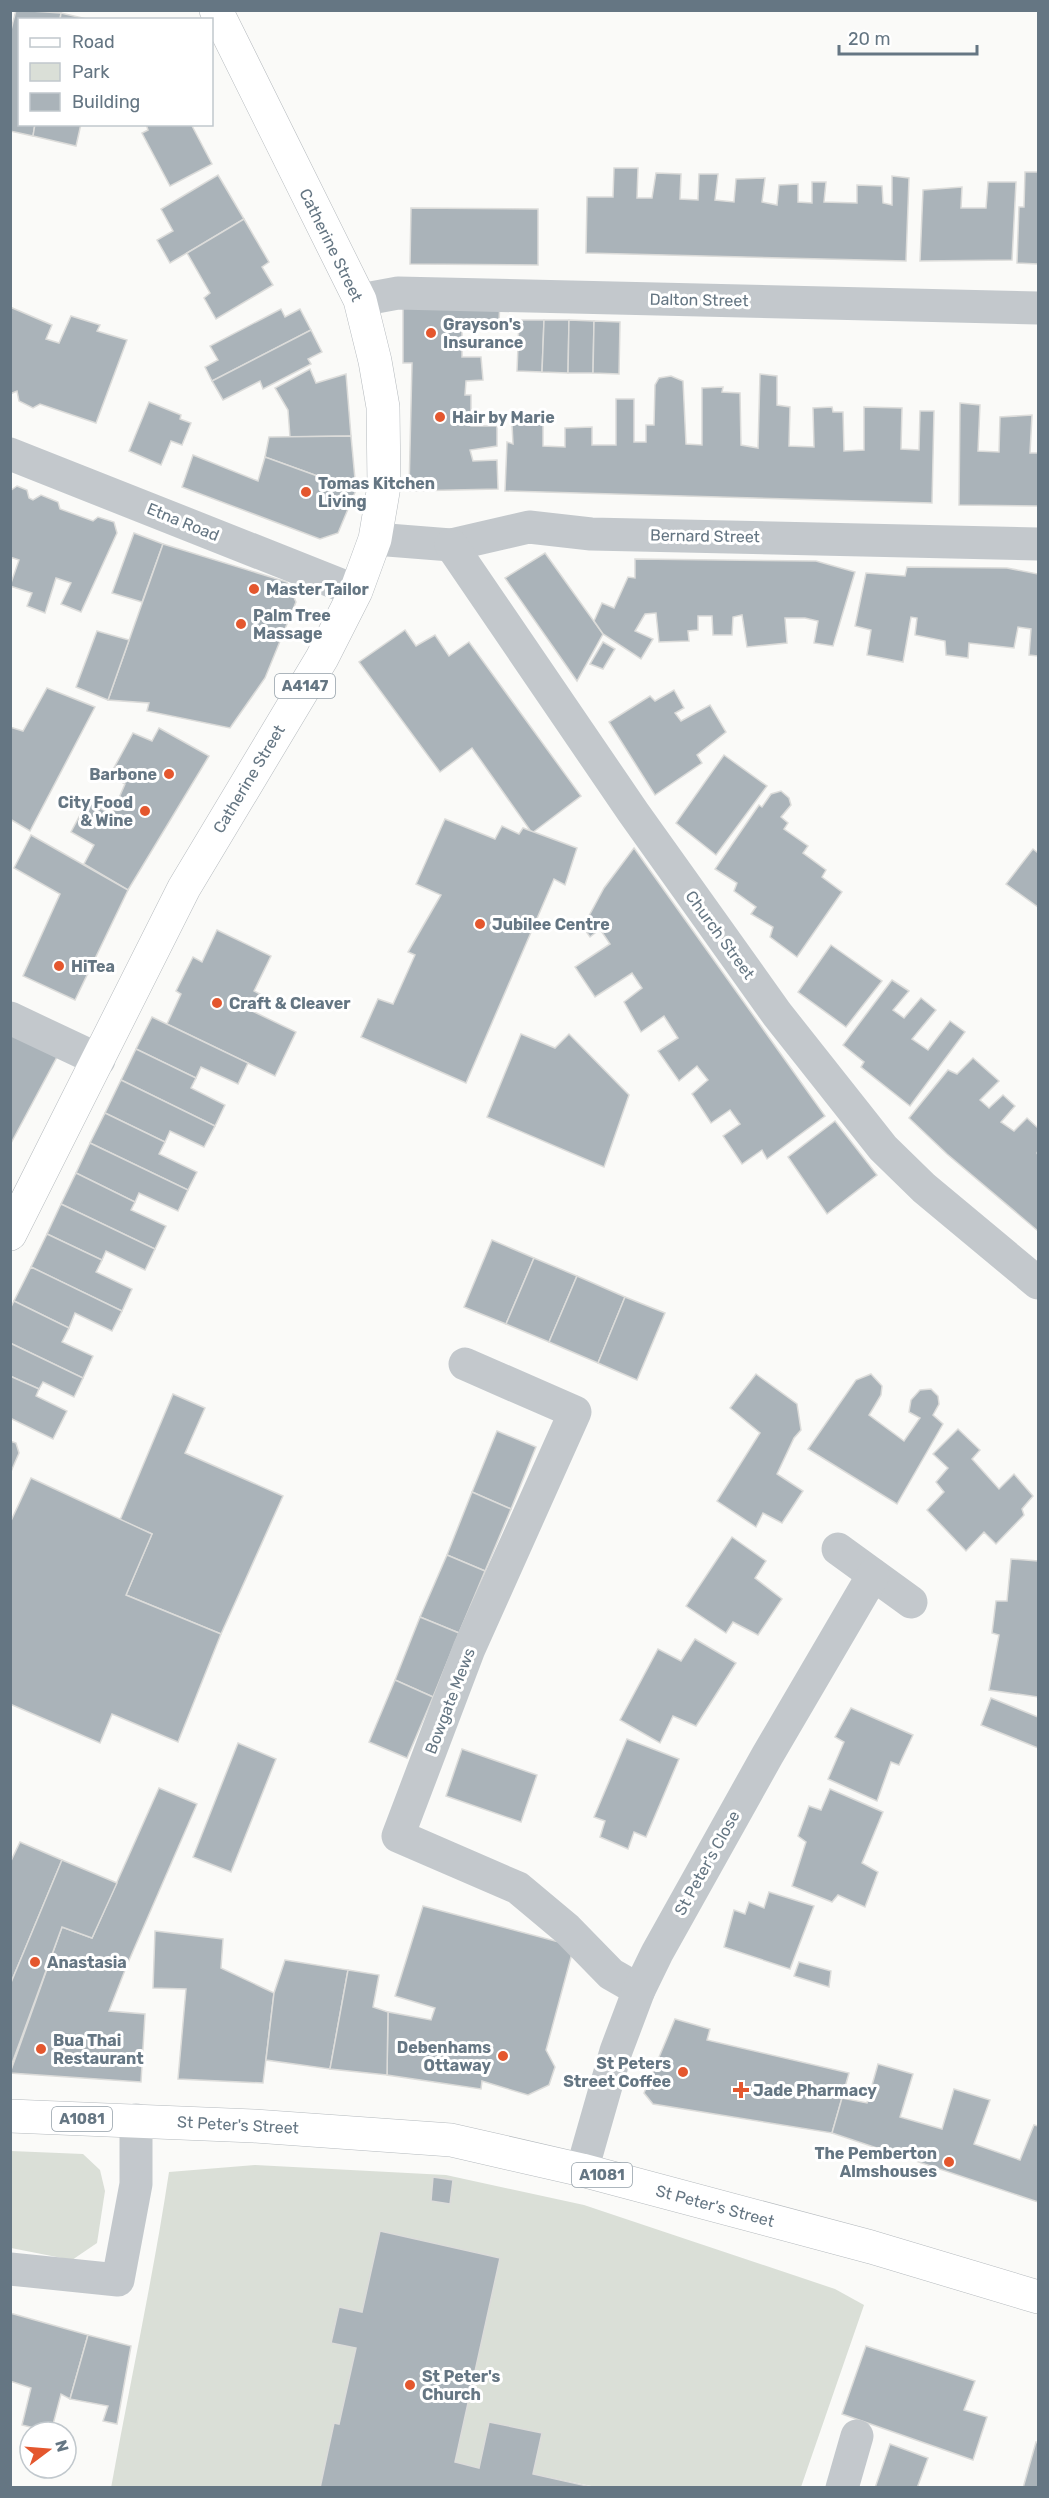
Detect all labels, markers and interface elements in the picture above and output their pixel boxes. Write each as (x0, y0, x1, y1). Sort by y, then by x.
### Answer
legend (18, 18, 213, 126)
scale bar (839, 18, 977, 56)
text: 20 m (848, 28, 890, 50)
text: Road (72, 31, 115, 53)
text: Park (72, 61, 110, 83)
text: Building (72, 91, 140, 113)
street label: Catherine Street (295, 185, 367, 305)
street label: Dalton Street (649, 290, 749, 310)
place label: Grayson's Insurance (443, 315, 523, 352)
marker: Grayson's Insurance (424, 326, 438, 340)
place label: Hair by Marie (452, 408, 555, 427)
marker: Hair by Marie (433, 410, 447, 424)
place label: Tomas Kitchen Living (318, 474, 435, 511)
marker: Tomas Kitchen Living (299, 485, 313, 499)
street label: Etna Road (144, 499, 222, 545)
street label: Bernard Street (650, 526, 760, 546)
place label: Master Tailor (266, 580, 369, 599)
marker: Master Tailor (247, 582, 261, 596)
place label: Palm Tree Massage (253, 606, 331, 643)
marker: Palm Tree Massage (234, 617, 248, 631)
road number: A4147 (275, 674, 335, 698)
street label: Catherine Street (209, 721, 289, 837)
place label: Barbone (89, 765, 157, 784)
marker: Barbone (162, 767, 176, 781)
place label: City Food & Wine (58, 793, 133, 830)
marker: City Food & Wine (138, 804, 152, 818)
street label: Church Street (682, 887, 758, 983)
place label: Jubilee Centre (492, 915, 610, 934)
marker: Jubilee Centre (473, 917, 487, 931)
place label: HiTea (71, 957, 115, 976)
marker: HiTea (52, 959, 66, 973)
place label: Craft & Cleaver (229, 994, 351, 1013)
marker: Craft & Cleaver (210, 996, 224, 1010)
street label: Bowgate Mews (421, 1645, 479, 1757)
street label: St Peter's Close (670, 1807, 744, 1919)
place label: Anastasia (47, 1953, 127, 1972)
marker: Anastasia (28, 1955, 42, 1969)
place label: Bua Thai Restaurant (53, 2031, 144, 2068)
place label: Debenhams Ottaway (397, 2038, 491, 2075)
marker: Bua Thai Restaurant (34, 2042, 48, 2056)
marker: Debenhams Ottaway (496, 2049, 510, 2063)
place label: St Peters Street Coffee (563, 2054, 671, 2091)
marker: St Peters Street Coffee (676, 2065, 690, 2079)
place label: Jade Pharmacy (753, 2081, 877, 2100)
marker: Jade Pharmacy (734, 2083, 748, 2097)
road number: A1081 (52, 2107, 112, 2131)
street label: St Peter's Street (177, 2112, 299, 2138)
place label: The Pemberton Almshouses (815, 2144, 937, 2181)
marker: The Pemberton Almshouses (942, 2155, 956, 2169)
road number: A1081 (572, 2163, 632, 2187)
street label: St Peter's Street (654, 2181, 776, 2231)
place label: St Peter's Church (422, 2367, 501, 2404)
marker: St Peter's Church (403, 2378, 417, 2392)
north arrow (18, 2420, 78, 2480)
text: N (51, 2438, 73, 2454)

